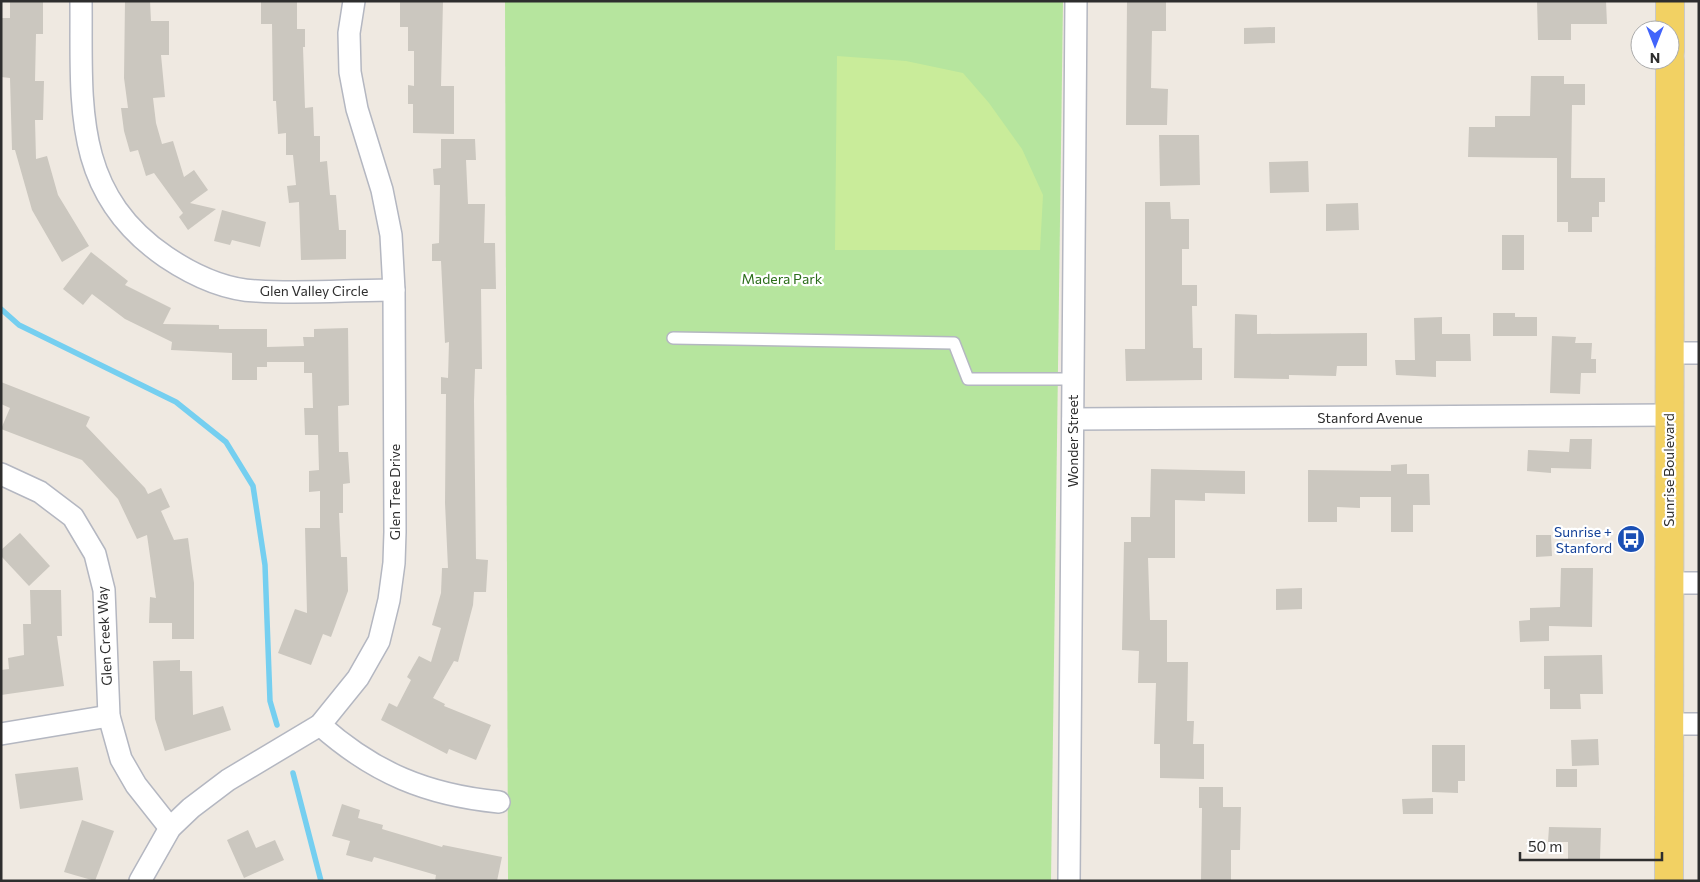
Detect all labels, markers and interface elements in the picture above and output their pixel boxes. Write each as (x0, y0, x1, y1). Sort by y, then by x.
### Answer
north arrow (1630, 20, 1680, 70)
text: N (1650, 50, 1660, 67)
park label: Madera Park (742, 270, 823, 287)
street label: Glen Valley Circle (260, 282, 368, 299)
street label: Wonder Street (1064, 394, 1081, 488)
street label: Stanford Avenue (1317, 409, 1423, 426)
street label: Sunrise Boulevard (1660, 413, 1677, 527)
street label: Glen Tree Drive (386, 444, 403, 540)
place label: Sunrise + Stanford (1554, 523, 1612, 556)
bus stop icon: Sunrise + Stanford (1616, 524, 1646, 554)
street label: Glen Creek Way (93, 586, 115, 686)
scale bar (1520, 830, 1662, 862)
text: 50 m (1528, 837, 1562, 855)

